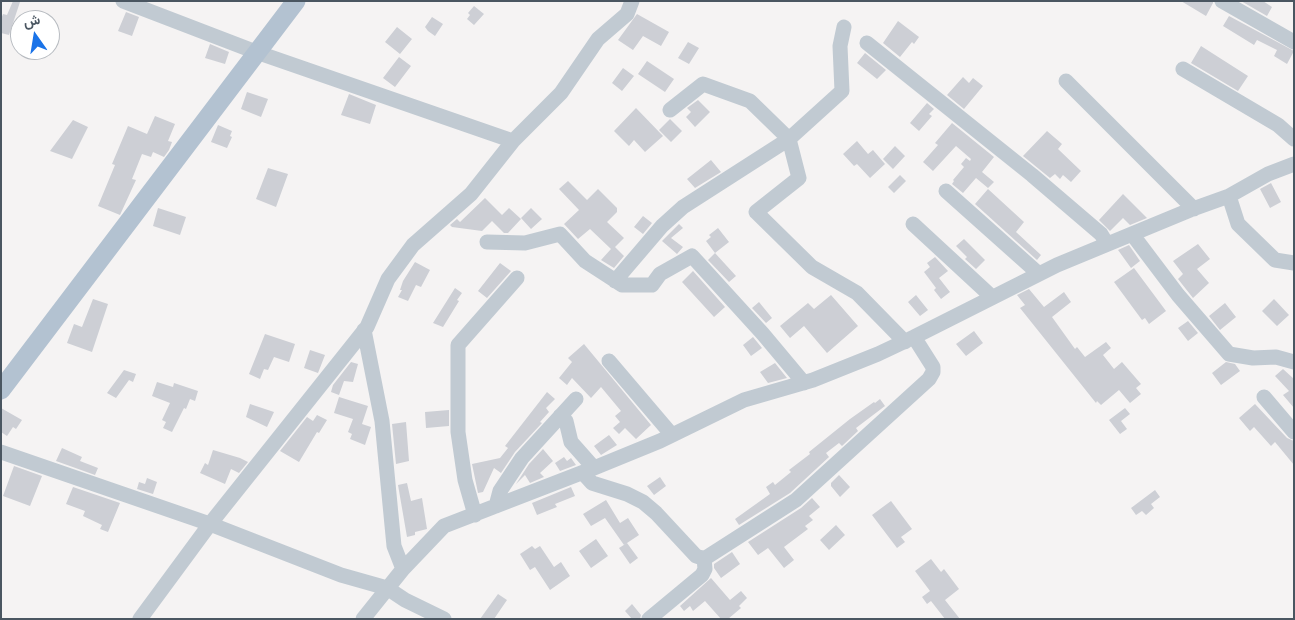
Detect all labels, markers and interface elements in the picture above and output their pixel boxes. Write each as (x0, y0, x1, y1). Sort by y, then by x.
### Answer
north arrow (10, 10, 60, 60)
text: ش (22, 11, 42, 31)

